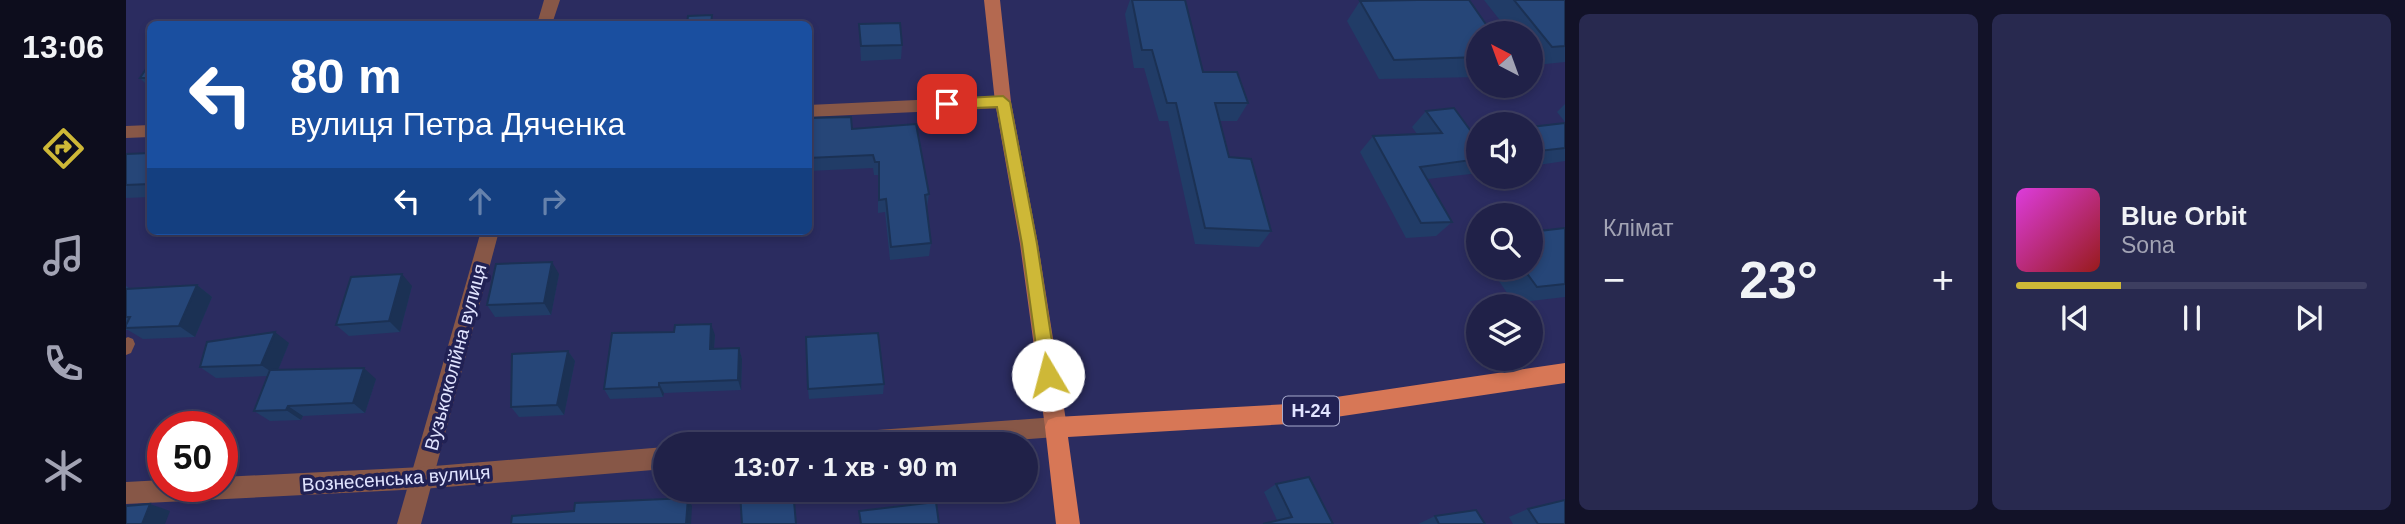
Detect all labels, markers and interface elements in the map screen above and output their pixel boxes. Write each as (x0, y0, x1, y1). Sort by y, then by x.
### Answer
north arrow (1466, 21, 1544, 98)
map controls (1466, 21, 1543, 371)
text: 13:06 (22, 29, 104, 65)
icon: left (175, 49, 266, 140)
text: 80 m (290, 49, 402, 103)
pin (917, 74, 977, 134)
icon: arrive (928, 85, 966, 123)
text: вулиця Петра Дяченка (290, 106, 625, 142)
button: sound (1466, 112, 1543, 189)
icon: directions (39, 124, 88, 173)
icon: left (388, 182, 426, 220)
icon: ahead (461, 182, 499, 220)
icon: right (534, 182, 572, 220)
text: Blue Orbit (2121, 201, 2247, 231)
button: search (1466, 203, 1543, 280)
text: Клімат (1603, 215, 1674, 241)
icon: music (39, 231, 88, 280)
text: Sona (2121, 232, 2175, 258)
text: 23° (1739, 251, 1818, 309)
text: − (1603, 259, 1625, 301)
text: + (1932, 259, 1954, 301)
street label: Вузькоколійна вулиця (420, 262, 491, 453)
button: layers (1466, 294, 1543, 371)
icon: previous (2056, 299, 2094, 337)
icon: pause (2173, 299, 2211, 337)
icon: next (2290, 299, 2328, 337)
position arrow (1011, 338, 1085, 412)
icon: phone (39, 339, 88, 388)
road number: Н-24 (1283, 396, 1339, 426)
speed limit sign: 50 (147, 411, 238, 502)
icon: climate (39, 446, 88, 495)
text: 13:07 · 1 хв · 90 m (733, 452, 958, 482)
street label: Вознесенська вулиця (301, 461, 491, 496)

